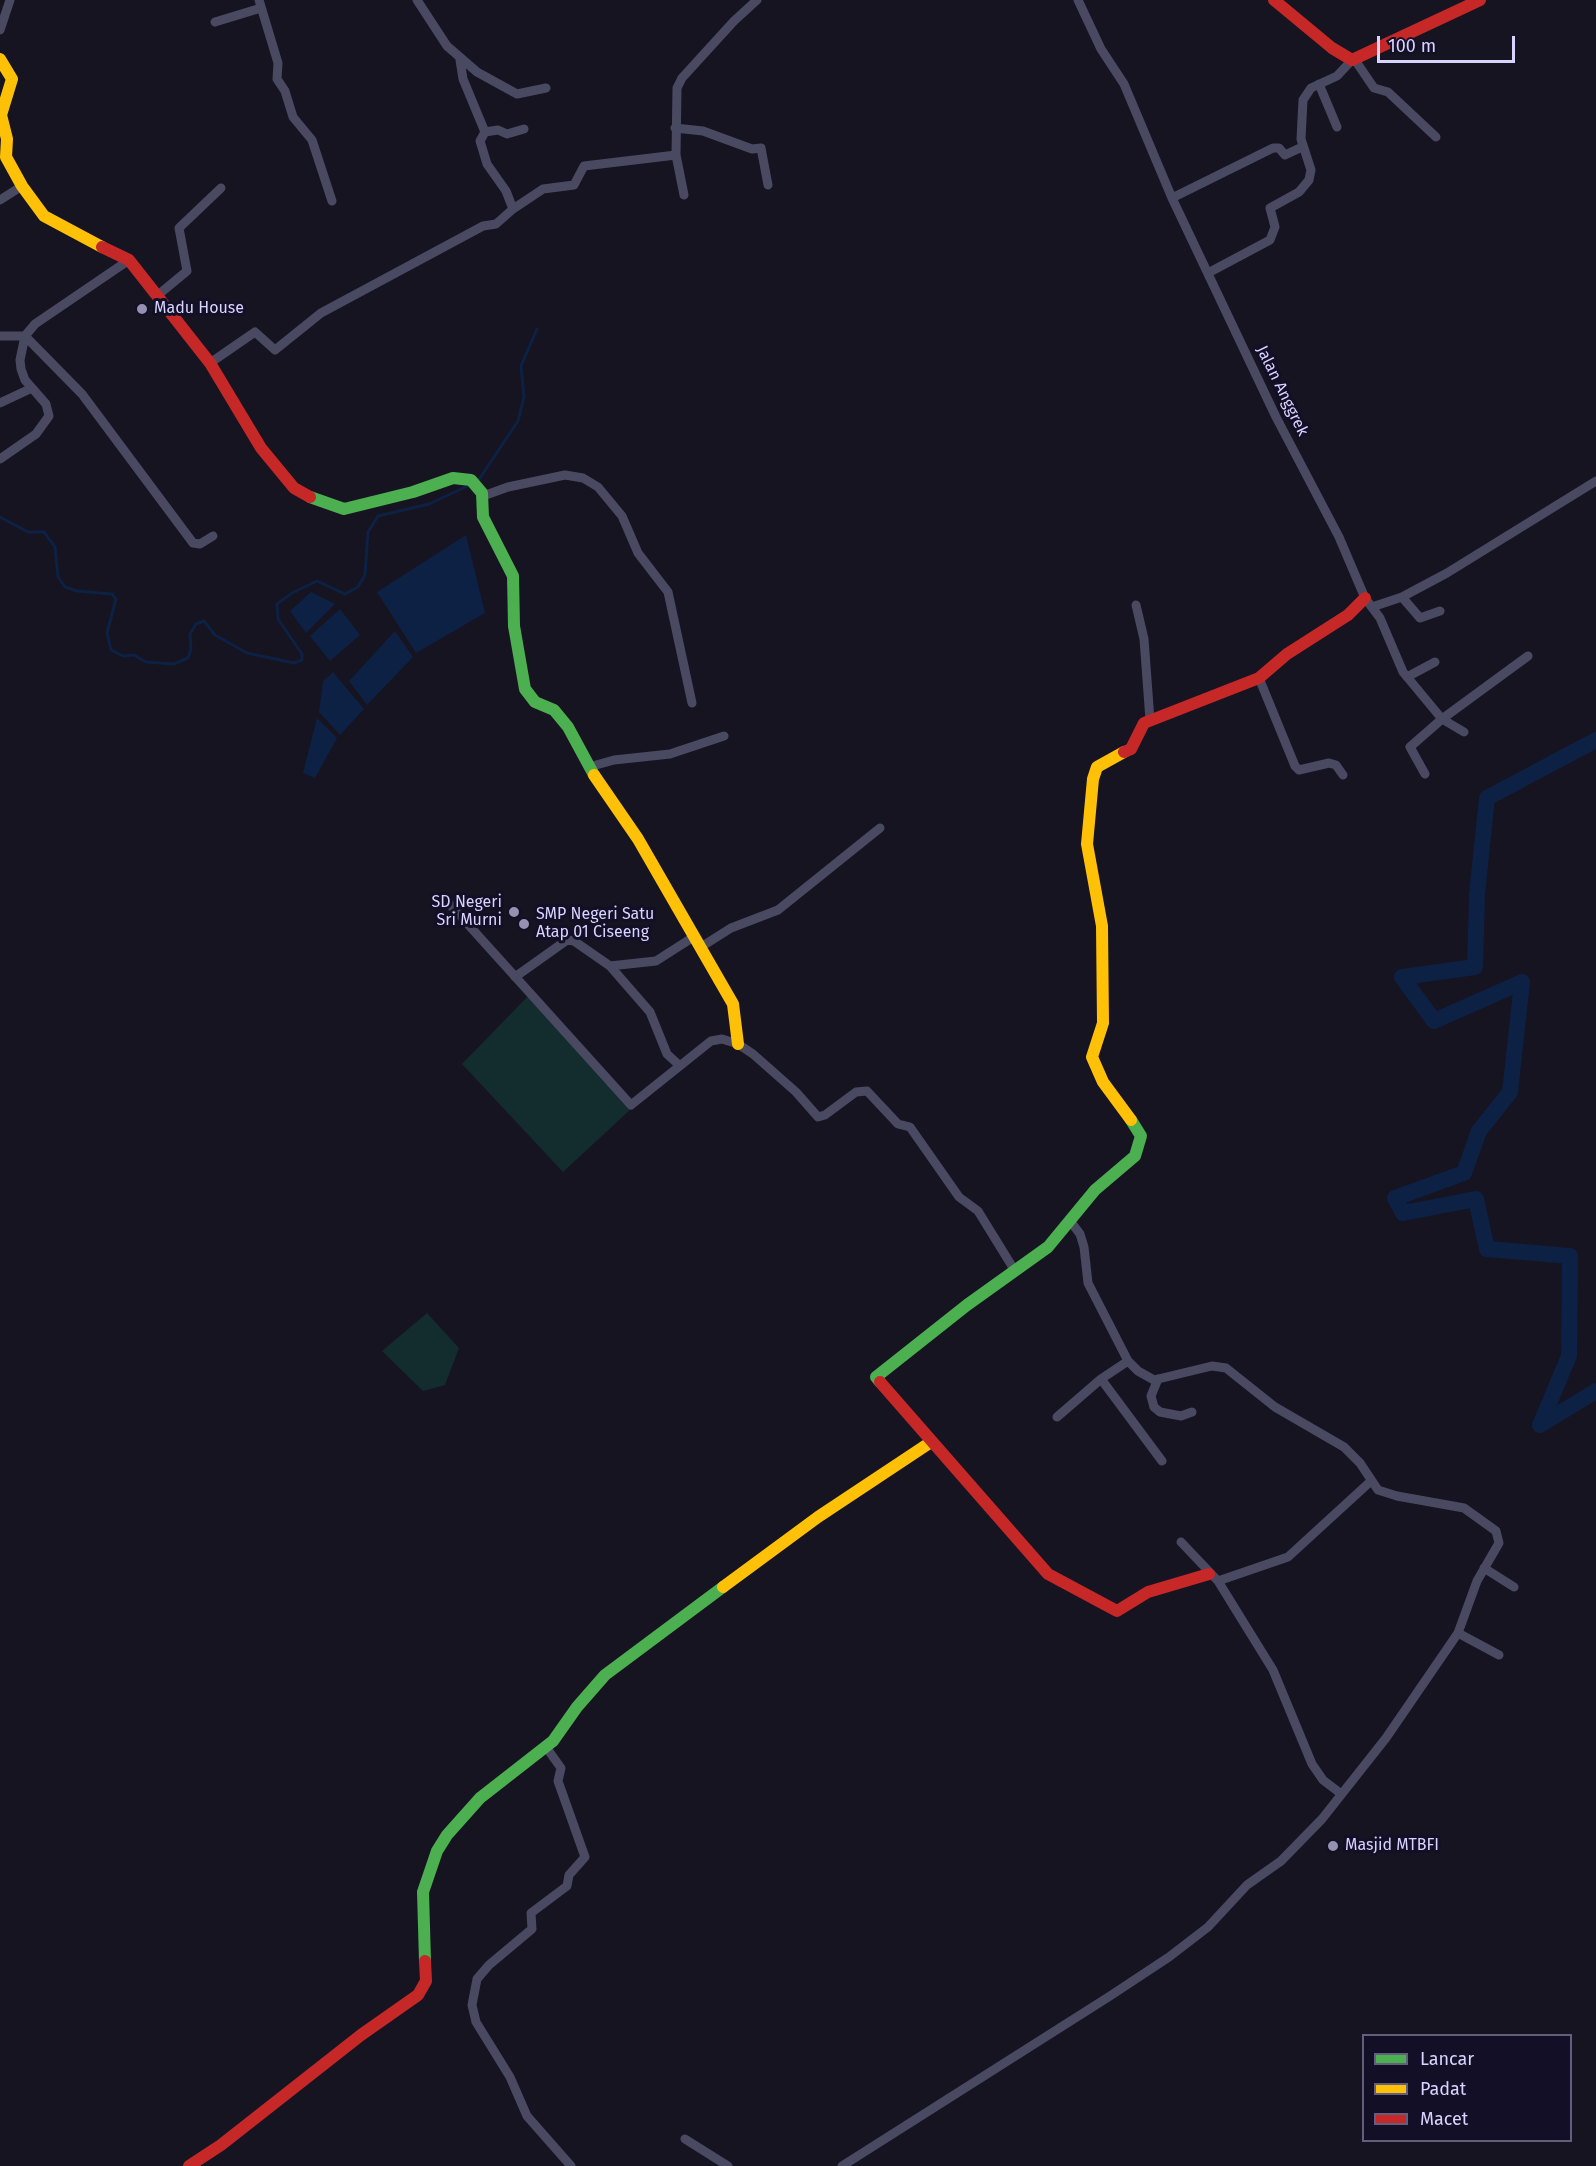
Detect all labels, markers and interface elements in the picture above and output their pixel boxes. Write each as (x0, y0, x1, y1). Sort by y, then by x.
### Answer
scale bar (1380, 24, 1518, 62)
text: 100 m (1388, 35, 1436, 57)
place label: Madu House (154, 299, 244, 319)
marker: Madu House (135, 302, 149, 316)
street label: Jalan Anggrek (1252, 343, 1312, 439)
place label: SD Negeri Sri Murni (432, 893, 502, 931)
marker: SD Negeri Sri Murni (507, 905, 521, 919)
place label: SMP Negeri Satu Atap 01 Ciseeng (536, 905, 654, 943)
marker: SMP Negeri Satu Atap 01 Ciseeng (517, 917, 531, 931)
place label: Masjid MTBFI (1345, 1836, 1439, 1856)
marker: Masjid MTBFI (1326, 1839, 1340, 1853)
legend (1362, 2034, 1572, 2142)
text: Lancar (1420, 2048, 1474, 2070)
text: Padat (1420, 2078, 1466, 2100)
text: Macet (1420, 2108, 1468, 2130)

